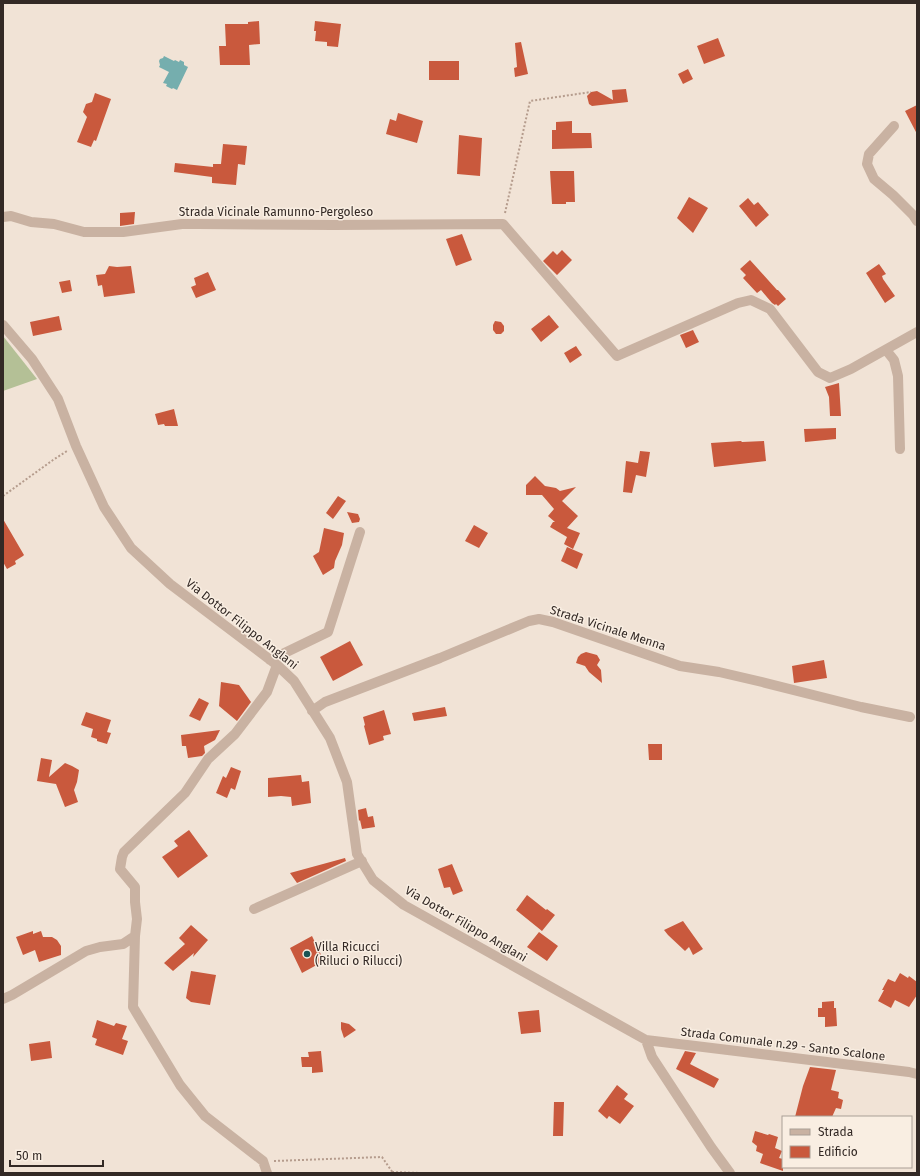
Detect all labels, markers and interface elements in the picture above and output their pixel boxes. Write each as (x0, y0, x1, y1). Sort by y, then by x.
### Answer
street label: Strada Vicinale Ramunno-Pergoleso (179, 205, 373, 219)
street label: Via Dottor Filippo Anglani (183, 576, 301, 672)
street label: Strada Vicinale Menna (548, 603, 668, 653)
street label: Via Dottor Filippo Anglani (403, 883, 529, 965)
place label: Villa Ricucci (Riluci o Rilucci) (315, 940, 402, 968)
marker: Villa Ricucci (Riluci o Rilucci) (302, 949, 312, 959)
street label: Strada Comunale n.29 - Santo Scalone (680, 1024, 886, 1064)
legend (782, 1116, 912, 1168)
text: Strada (818, 1125, 853, 1139)
scale bar (10, 1142, 103, 1168)
text: Edificio (818, 1145, 858, 1159)
text: 50 m (16, 1149, 42, 1163)

